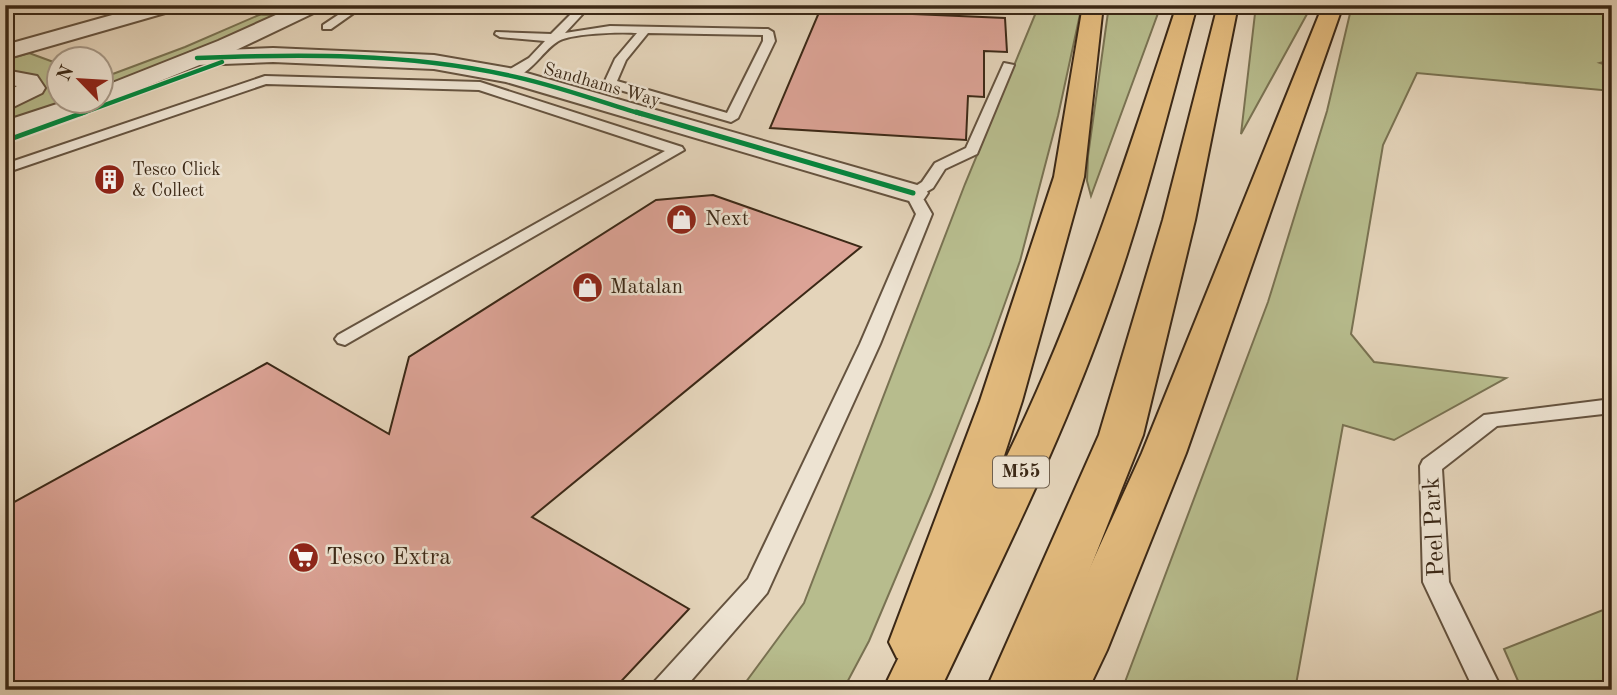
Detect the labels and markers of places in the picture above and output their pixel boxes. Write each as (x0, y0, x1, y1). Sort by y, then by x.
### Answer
place label: Tesco Click & Collect (132, 161, 221, 200)
building icon: Tesco Click & Collect (92, 163, 126, 197)
shop icon: Next (665, 202, 699, 236)
place label: Next (705, 209, 749, 230)
shop icon: Matalan (570, 270, 604, 304)
place label: Matalan (610, 277, 683, 298)
supermarket icon: Tesco Extra (286, 541, 320, 575)
place label: Tesco Extra (326, 546, 451, 570)

